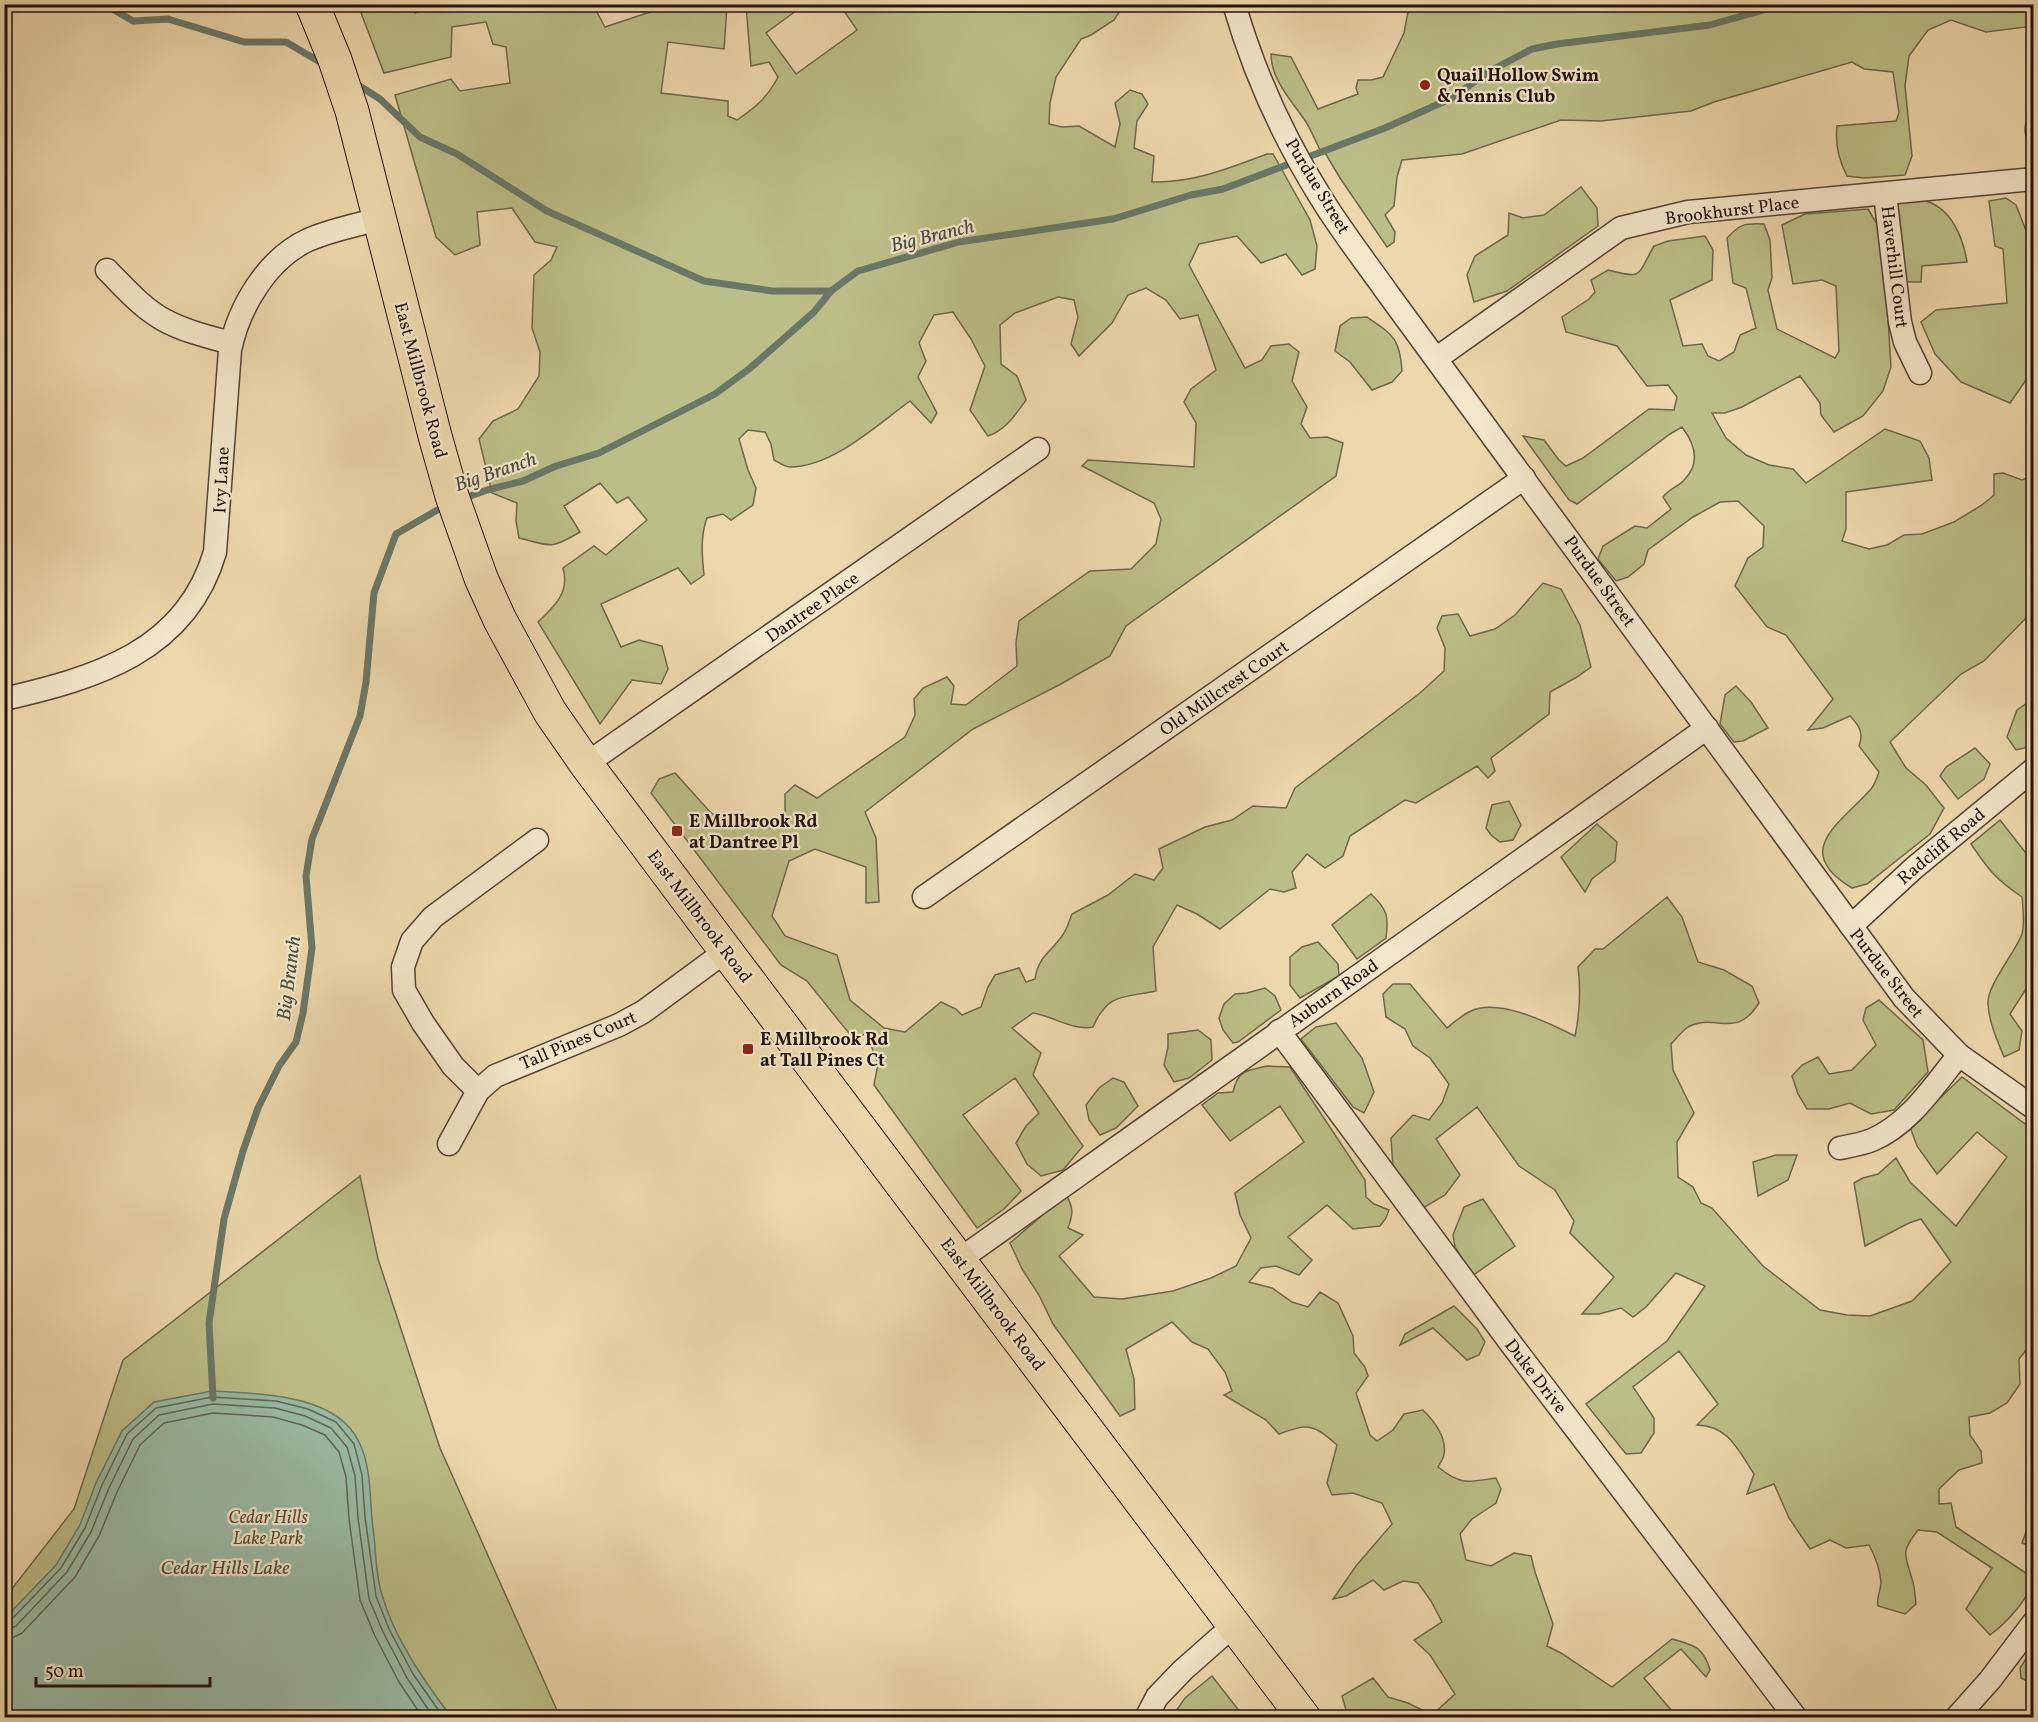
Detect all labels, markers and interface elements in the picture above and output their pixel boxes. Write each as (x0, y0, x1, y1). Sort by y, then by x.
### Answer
place label: Quail Hollow Swim & Tennis Club (1437, 64, 1599, 110)
marker: Quail Hollow Swim & Tennis Club (1418, 78, 1432, 92)
street label: Purdue Street (1278, 134, 1355, 239)
street label: Brookhurst Place (1664, 191, 1801, 232)
street label: Haverhill Court (1874, 205, 1913, 330)
water label: Big Branch (888, 213, 977, 261)
street label: East Millbrook Road (387, 300, 452, 461)
street label: Ivy Lane (208, 446, 237, 514)
water label: Big Branch (451, 446, 541, 500)
street label: Purdue Street (1557, 531, 1641, 633)
street label: Dantree Place (761, 567, 865, 650)
street label: Old Millcrest Court (1155, 635, 1294, 743)
street label: Radcliff Road (1893, 803, 1991, 891)
place label: E Millbrook Rd at Dantree Pl (689, 810, 817, 856)
marker: E Millbrook Rd at Dantree Pl (670, 824, 684, 838)
street label: East Millbrook Road (640, 845, 757, 989)
street label: Purdue Street (1843, 924, 1929, 1024)
water label: Big Branch (271, 934, 309, 1022)
street label: Auburn Road (1284, 954, 1384, 1035)
street label: Tall Pines Court (516, 1006, 641, 1077)
place label: E Millbrook Rd at Tall Pines Ct (760, 1028, 888, 1074)
marker: E Millbrook Rd at Tall Pines Ct (741, 1042, 755, 1056)
street label: East Millbrook Road (933, 1233, 1050, 1377)
street label: Duke Drive (1498, 1334, 1572, 1420)
park label: Cedar Hills Lake Park (228, 1506, 308, 1552)
water label: Cedar Hills Lake (161, 1555, 290, 1583)
scale bar (36, 1650, 210, 1688)
text: 50 m (45, 1660, 84, 1685)

